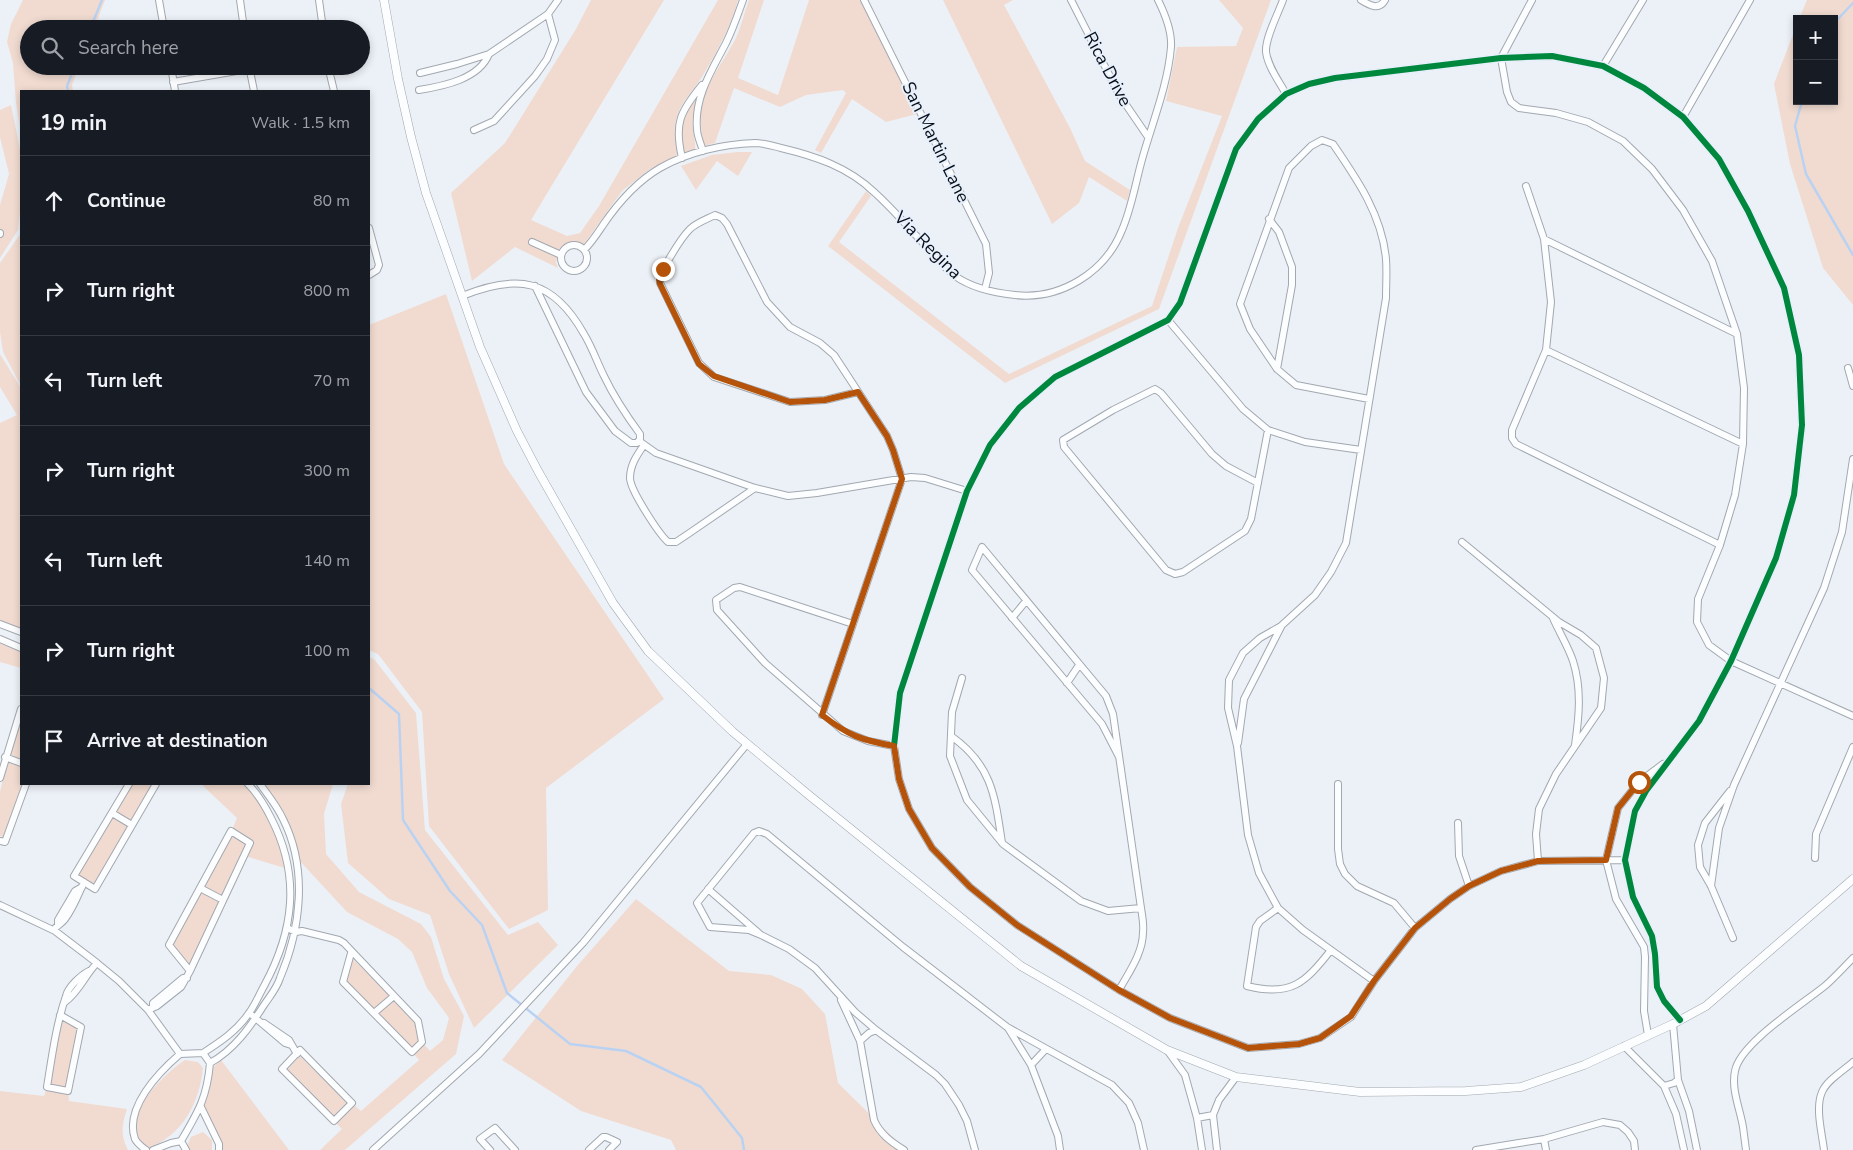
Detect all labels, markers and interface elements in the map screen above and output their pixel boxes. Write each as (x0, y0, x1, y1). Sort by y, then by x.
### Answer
map controls (1793, 15, 1838, 105)
button: + (1793, 15, 1838, 60)
search box (20, 20, 370, 75)
street label: Rica Drive (1078, 27, 1138, 111)
icon: search (38, 34, 66, 62)
text: Search here (78, 35, 179, 61)
button: − (1793, 60, 1838, 105)
street label: San Martin Lane (896, 78, 976, 206)
text: 19 min (40, 109, 107, 137)
text: Walk · 1.5 km (252, 112, 350, 134)
icon: ahead (40, 187, 68, 215)
text: Continue (87, 188, 166, 214)
text: 80 m (313, 190, 350, 212)
street label: Via Regina (888, 205, 967, 284)
route end (652, 258, 675, 281)
icon: right (40, 277, 68, 305)
text: Turn right (87, 278, 174, 304)
text: 800 m (303, 280, 350, 302)
icon: left (40, 367, 68, 395)
text: Turn left (87, 368, 162, 394)
text: 70 m (313, 370, 350, 392)
icon: right (40, 457, 68, 485)
text: Turn right (87, 458, 174, 484)
text: 300 m (303, 460, 350, 482)
icon: left (40, 547, 68, 575)
text: Turn left (87, 548, 162, 574)
text: 140 m (303, 550, 350, 572)
icon: right (40, 637, 68, 665)
text: Turn right (87, 638, 174, 664)
text: 100 m (303, 640, 350, 662)
icon: arrive (40, 727, 68, 755)
text: Arrive at destination (87, 728, 268, 754)
route start (1628, 771, 1651, 794)

